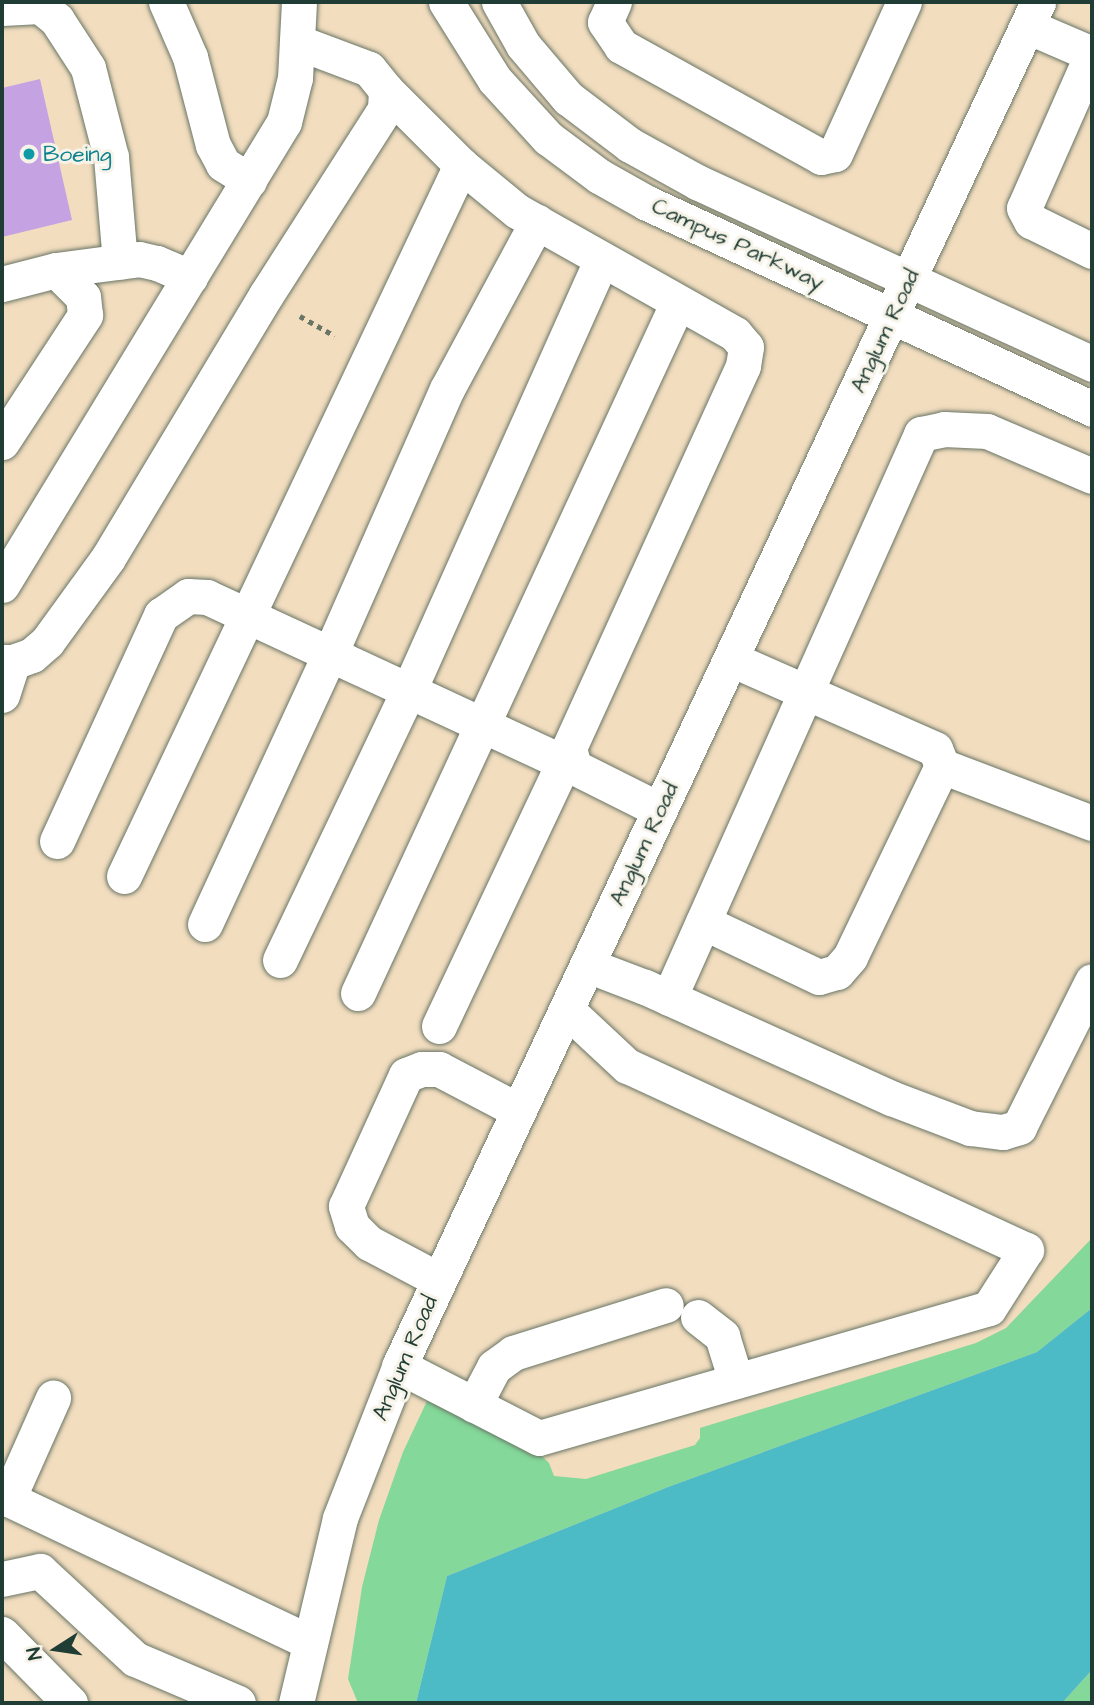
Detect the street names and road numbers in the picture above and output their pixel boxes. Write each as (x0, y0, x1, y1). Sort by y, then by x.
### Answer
street label: Campus Parkway (647, 192, 829, 296)
street label: Anglum Road (844, 265, 926, 397)
street label: Anglum Road (603, 778, 685, 910)
street label: Anglum Road (366, 1291, 444, 1425)

